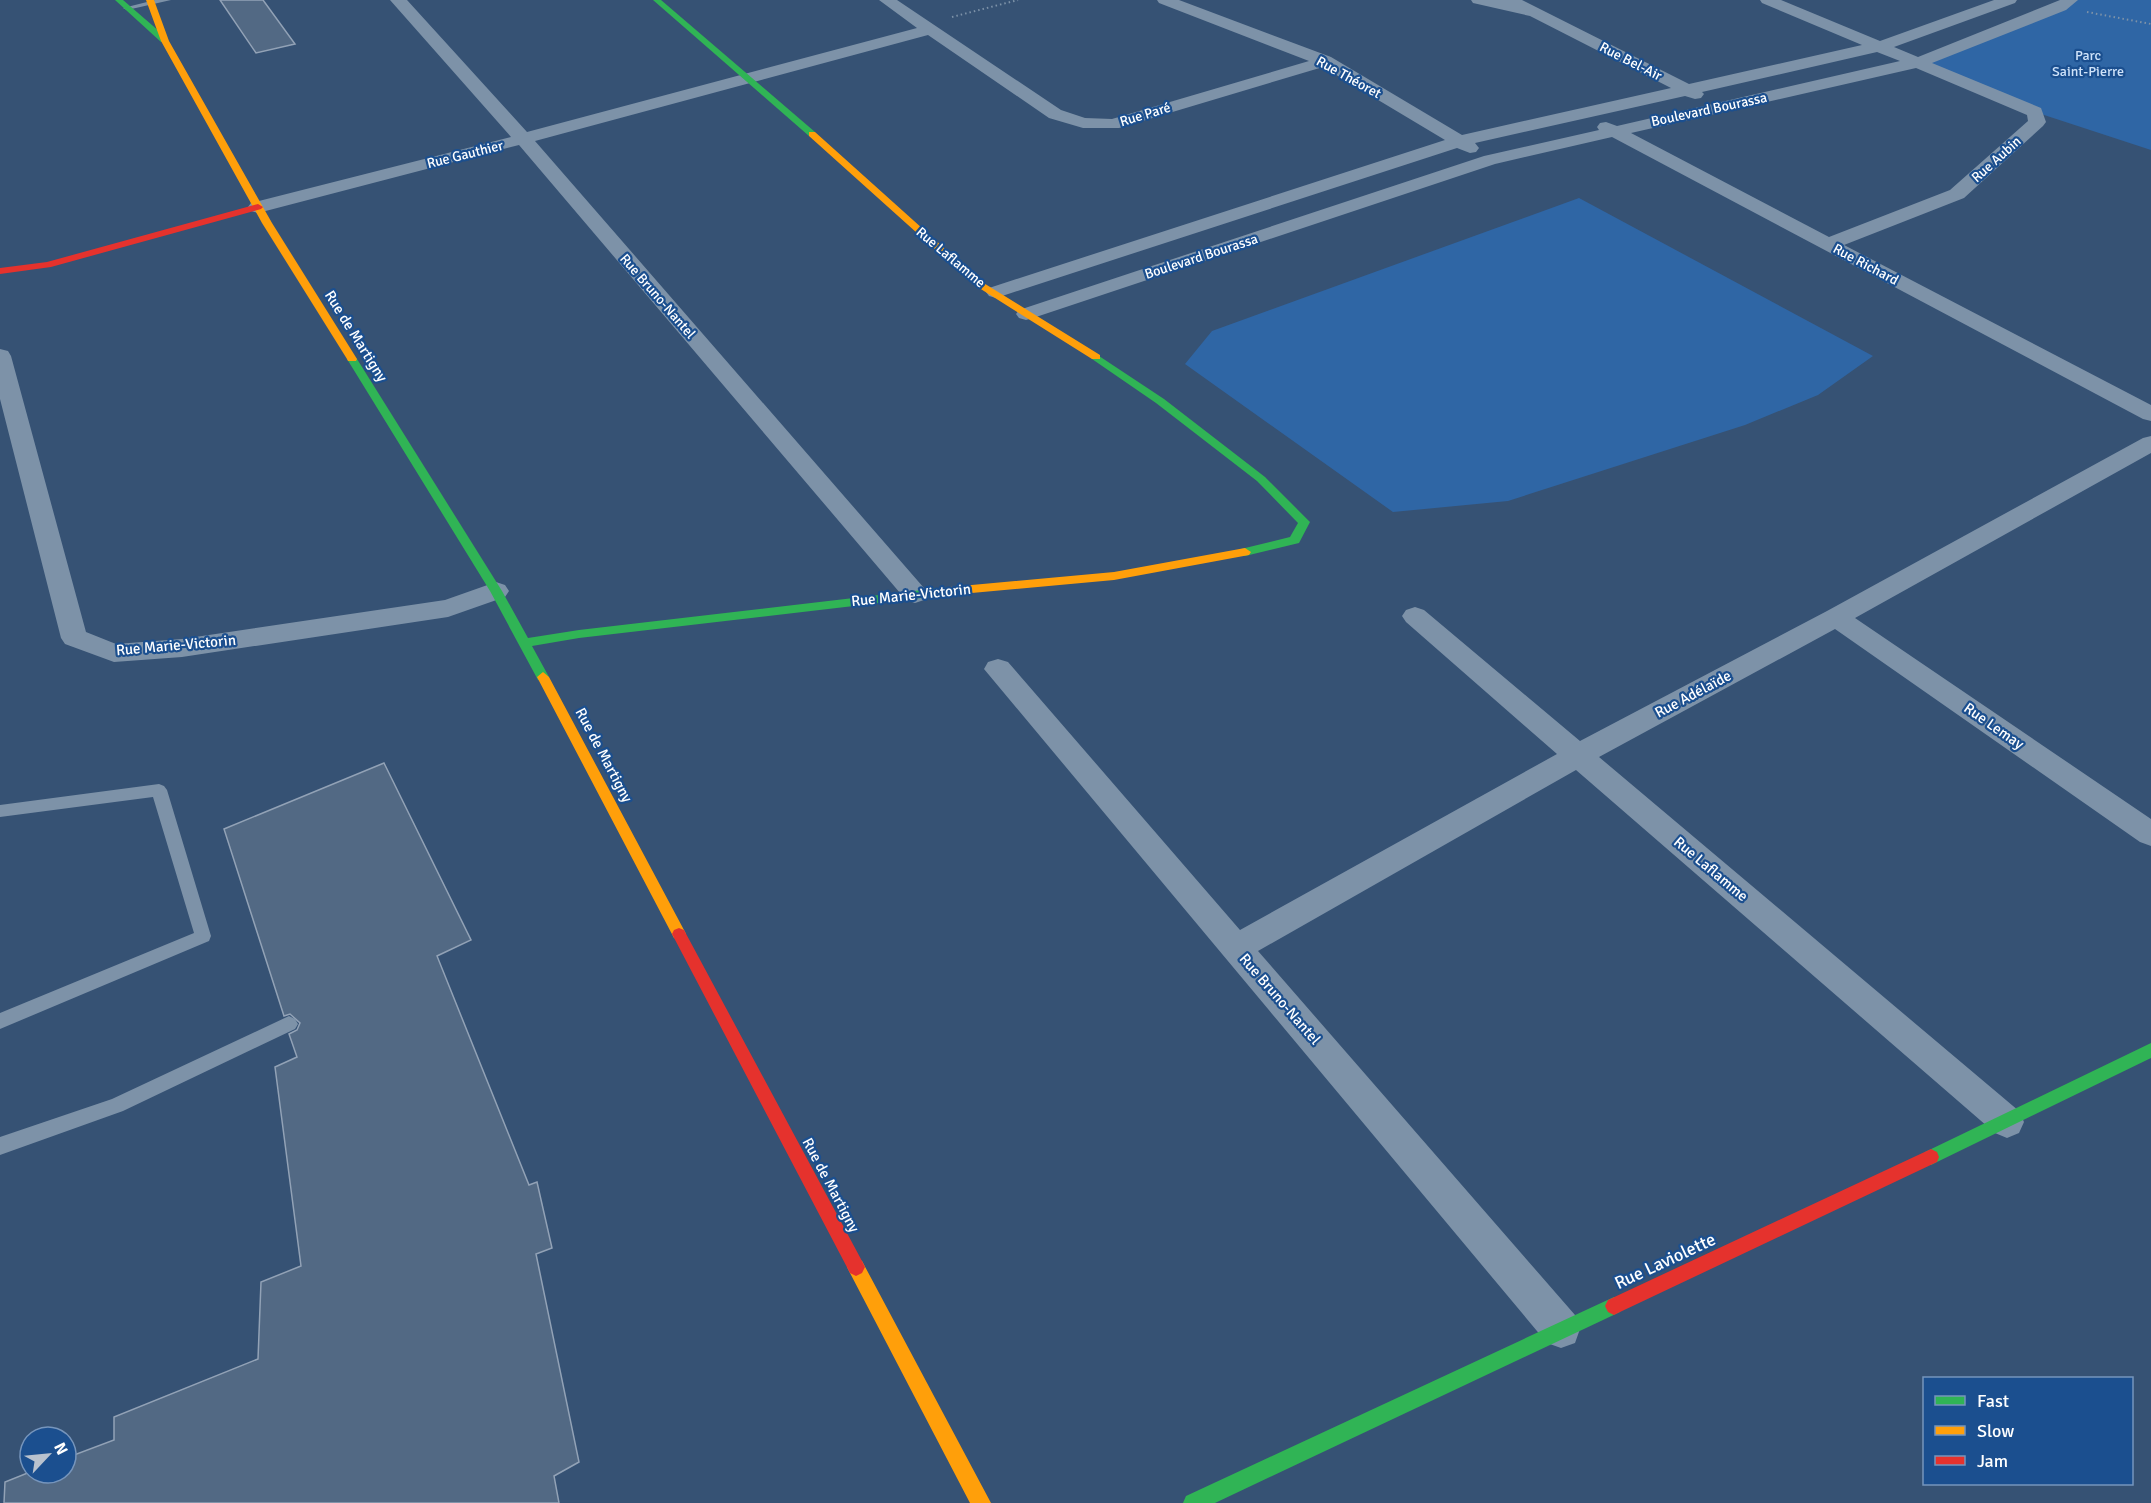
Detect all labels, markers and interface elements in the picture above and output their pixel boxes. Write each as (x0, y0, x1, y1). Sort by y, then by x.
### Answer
street label: Rue Bel-Air (1597, 39, 1666, 85)
park label: Parc Saint-Pierre (2052, 47, 2124, 80)
street label: Rue Théoret (1313, 53, 1384, 102)
street label: Boulevard Bourassa (1650, 89, 1769, 130)
street label: Rue Paré (1118, 99, 1173, 130)
street label: Rue Aubin (1968, 133, 2025, 186)
street label: Rue Gauthier (425, 137, 506, 172)
street label: Rue Laflamme (913, 223, 989, 291)
street label: Boulevard Bourassa (1142, 230, 1260, 283)
street label: Rue Richard (1830, 240, 1901, 289)
street label: Rue Bruno-Nantel (616, 250, 699, 342)
street label: Rue de Martigny (321, 287, 391, 385)
street label: Rue Marie-Victorin (850, 580, 972, 610)
street label: Rue Marie-Victorin (115, 631, 237, 659)
street label: Rue Adélaïde (1652, 666, 1734, 722)
street label: Rue Lemay (1961, 699, 2027, 753)
street label: Rue de Martigny (572, 705, 636, 805)
street label: Rue Laflamme (1670, 833, 1752, 905)
street label: Rue Bruno-Nantel (1236, 950, 1324, 1048)
street label: Rue de Martigny (799, 1135, 863, 1235)
street label: Rue Laviolette (1611, 1228, 1719, 1294)
legend (1923, 1377, 2133, 1485)
text: Fast (1977, 1390, 2009, 1412)
text: Slow (1977, 1420, 2014, 1442)
north arrow (18, 1425, 78, 1485)
text: N (49, 1439, 72, 1458)
text: Jam (1977, 1450, 2008, 1472)

